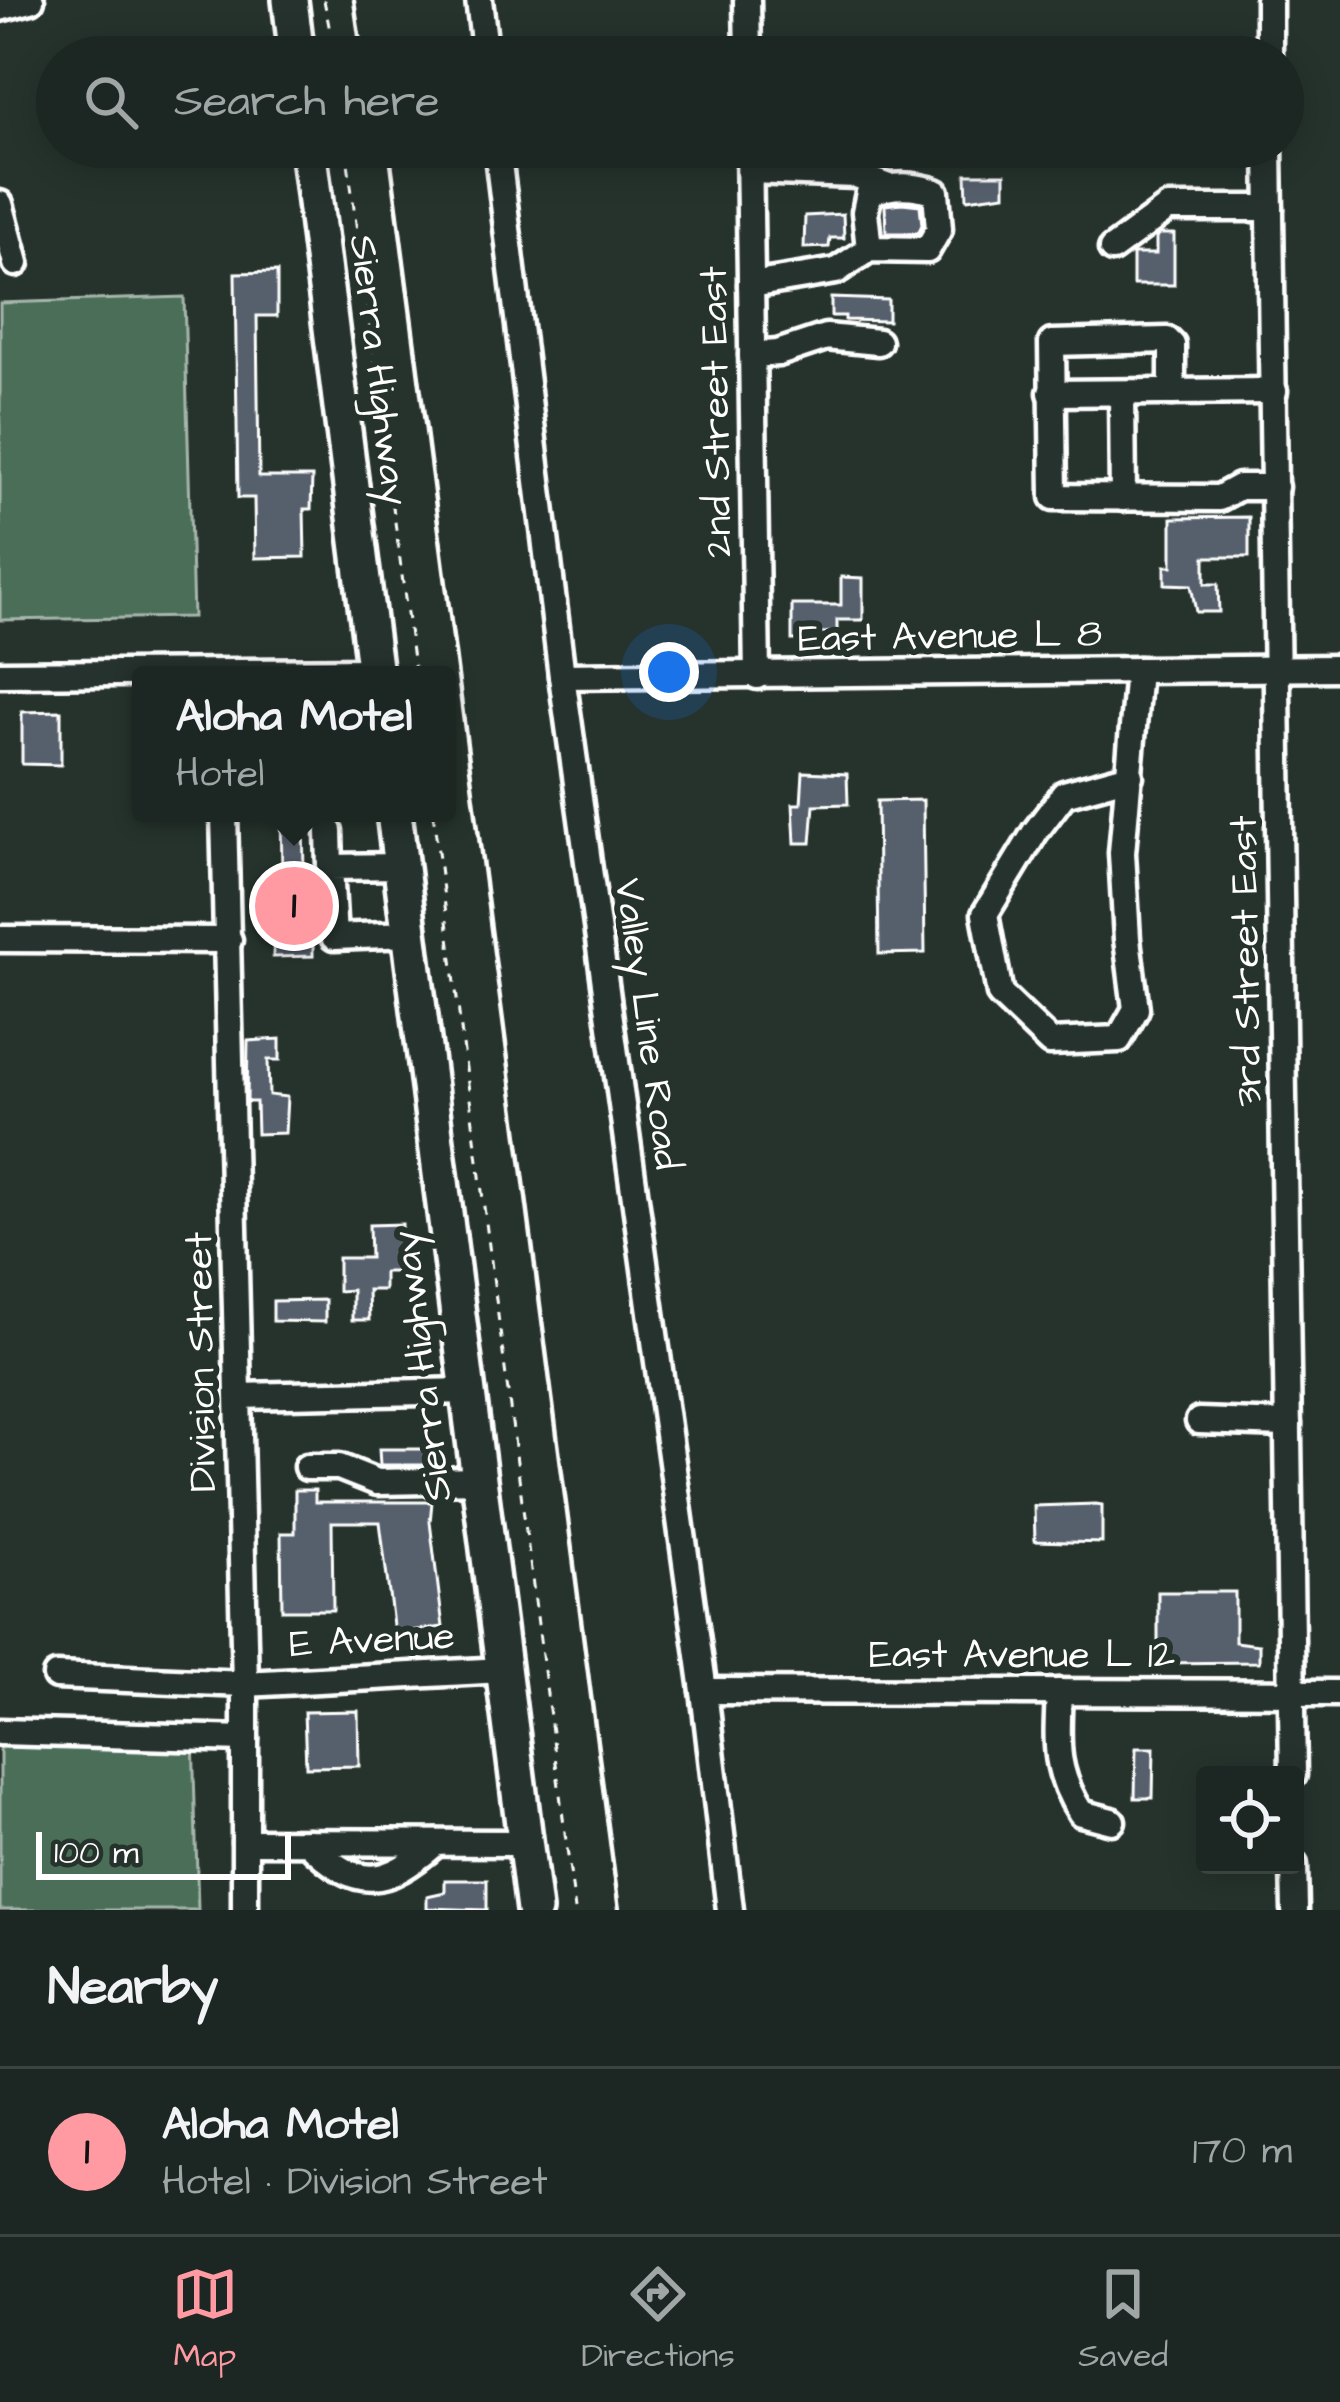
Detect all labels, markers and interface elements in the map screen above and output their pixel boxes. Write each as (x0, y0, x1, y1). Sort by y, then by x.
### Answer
search box (36, 36, 1304, 168)
icon: search (78, 69, 144, 135)
text: Search here (174, 71, 440, 133)
street label: Sierra Highway (334, 232, 421, 509)
street label: 2nd Street East (687, 266, 747, 558)
street label: East Avenue L 8 (797, 607, 1103, 667)
your location (639, 642, 699, 702)
popup (132, 666, 456, 822)
text: Aloha Motel (176, 686, 412, 748)
text: Hotel (176, 748, 264, 802)
street label: 3rd Street East (1217, 815, 1277, 1107)
pin: 1 (255, 861, 333, 951)
street label: Valley Line Road (599, 875, 694, 1173)
street label: Sierra Highway (380, 1227, 467, 1504)
street label: Division Street (173, 1231, 231, 1493)
street label: E Avenue (288, 1610, 456, 1672)
street label: East Avenue L 12 (869, 1629, 1175, 1683)
map controls (1196, 1766, 1304, 1874)
button: locate (1196, 1766, 1304, 1874)
scale bar (36, 1826, 291, 1879)
text: 100 m (54, 1830, 139, 1876)
text: Nearby (48, 1953, 218, 2024)
text: Aloha Motel (162, 2094, 399, 2156)
text: 1 (85, 2125, 90, 2179)
text: 170 m (1192, 2125, 1292, 2179)
text: Hotel · Division Street (162, 2156, 547, 2210)
tab: Map (172, 2261, 238, 2379)
tab: Directions (581, 2261, 735, 2379)
tab: Saved (1078, 2261, 1168, 2379)

